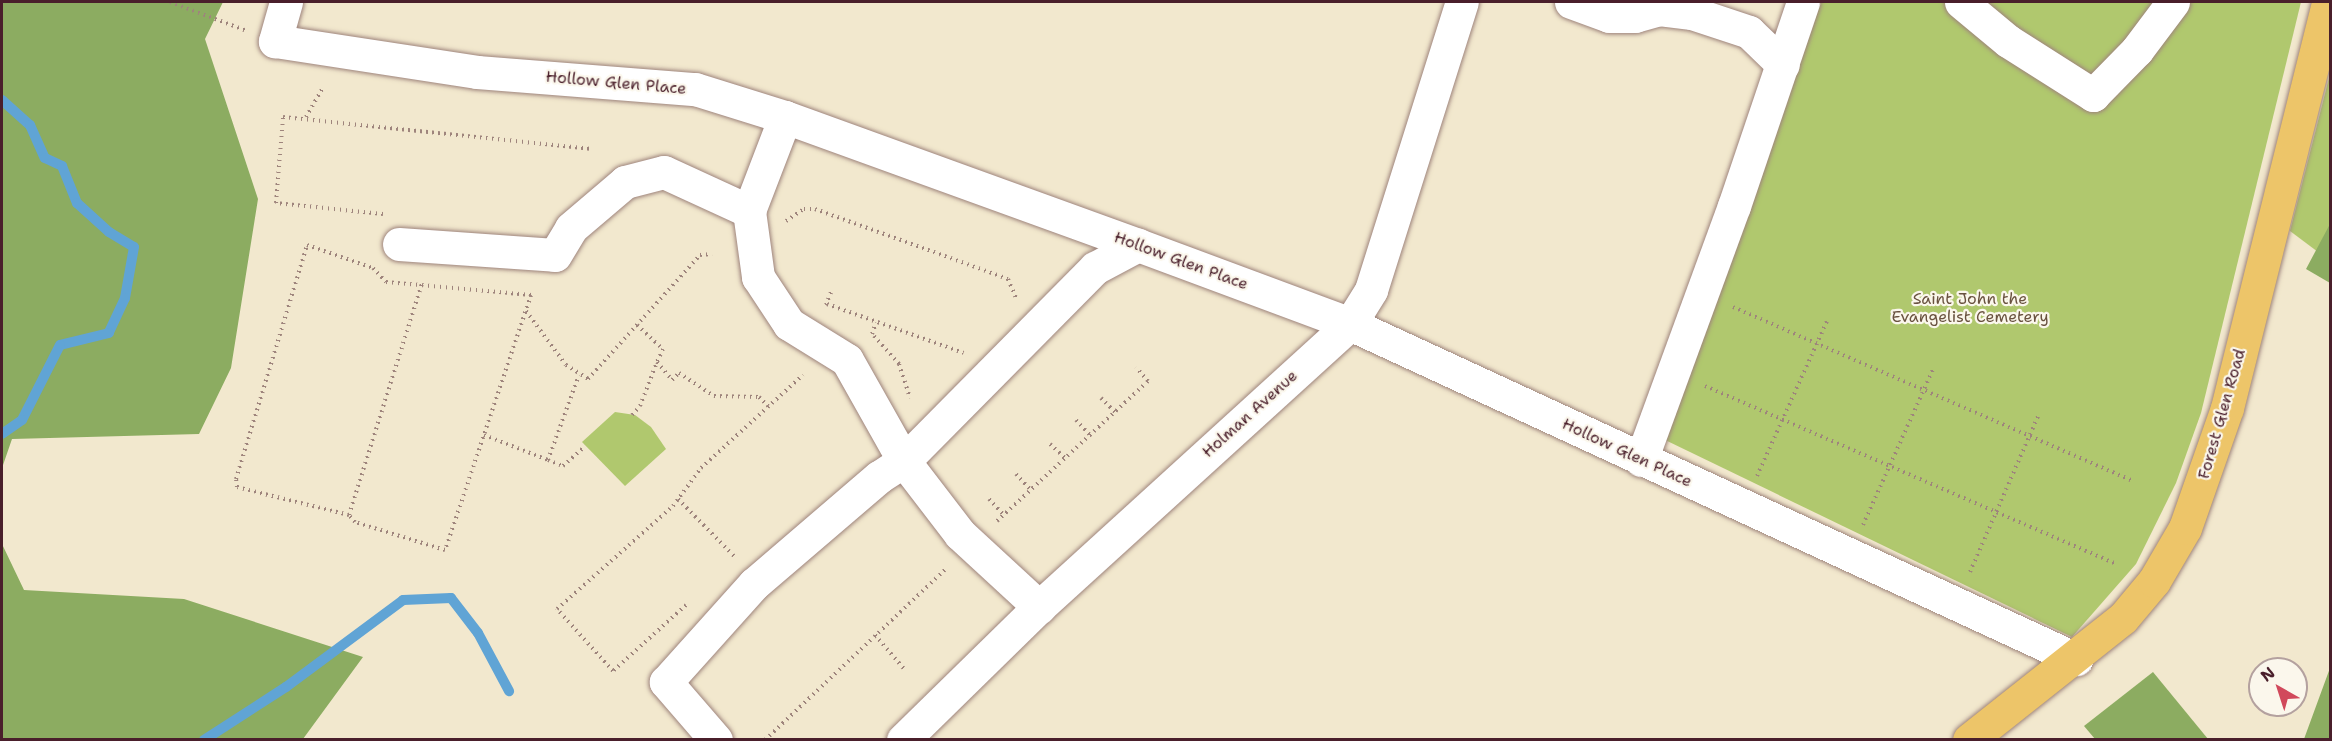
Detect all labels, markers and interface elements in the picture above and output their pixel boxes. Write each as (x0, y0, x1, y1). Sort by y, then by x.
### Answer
street label: Hollow Glen Place (545, 67, 687, 99)
street label: Hollow Glen Place (1111, 228, 1251, 294)
park label: Saint John the Evangelist Cemetery (1891, 289, 2049, 327)
street label: Forest Glen Road (2194, 347, 2250, 481)
street label: Holman Avenue (1198, 366, 1302, 462)
street label: Hollow Glen Place (1559, 414, 1695, 492)
north arrow (2248, 657, 2308, 717)
text: N (2256, 662, 2279, 686)

